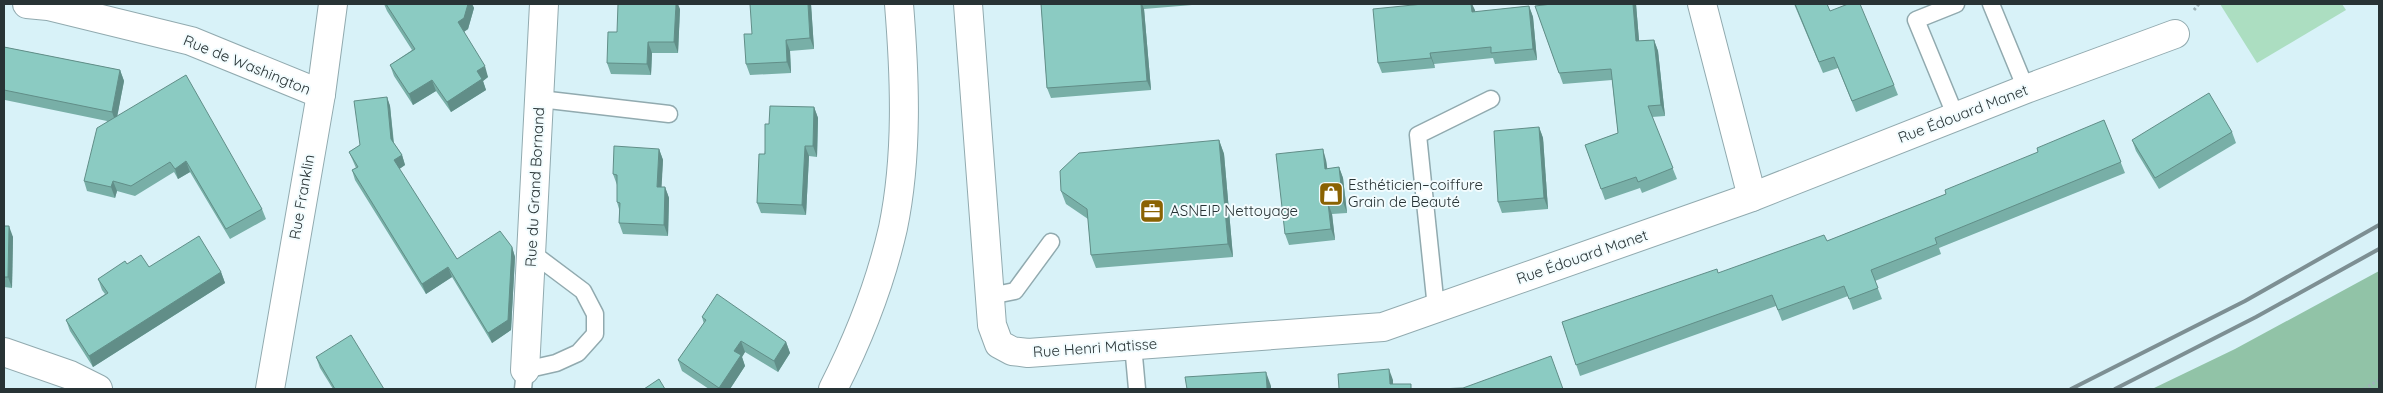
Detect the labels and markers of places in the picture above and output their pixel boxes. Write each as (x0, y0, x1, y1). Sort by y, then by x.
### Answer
place label: Esthéticien–coiffure Grain de Beauté (1348, 175, 1483, 211)
shop icon: Esthéticien–coiffure Grain de Beauté (1318, 181, 1344, 207)
office icon: ASNEIP Nettoyage (1139, 198, 1165, 224)
place label: ASNEIP Nettoyage (1170, 201, 1298, 220)

